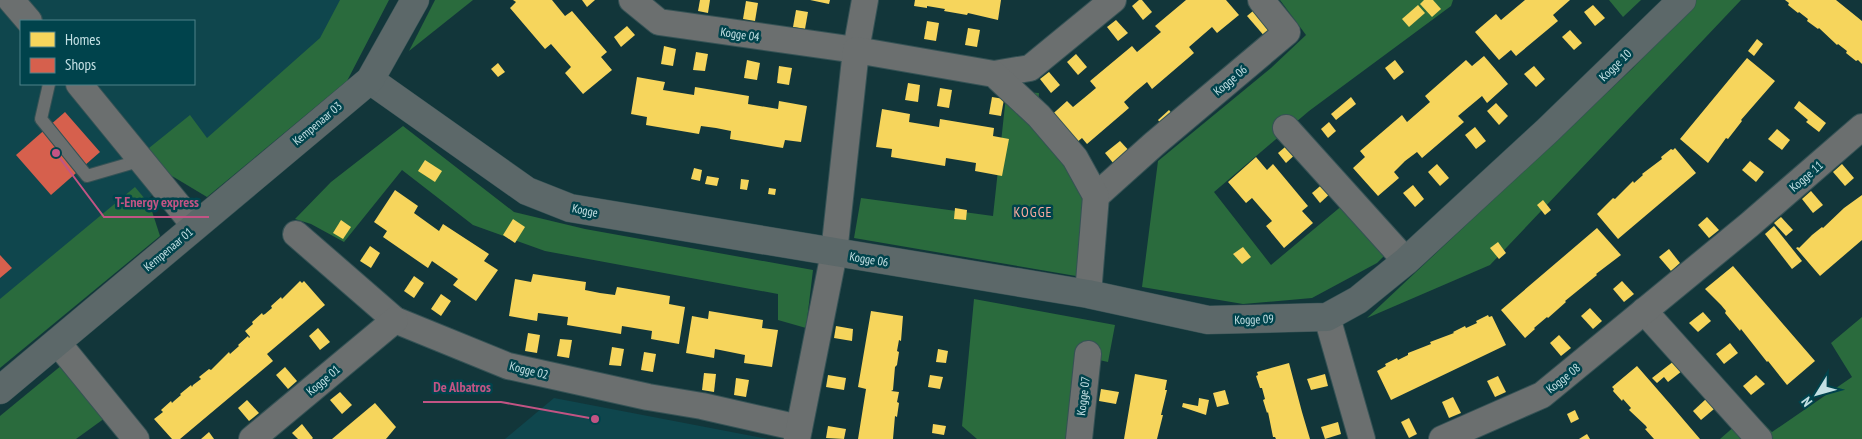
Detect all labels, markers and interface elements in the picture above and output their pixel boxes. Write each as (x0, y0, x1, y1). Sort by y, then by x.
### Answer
legend (20, 20, 195, 85)
street label: Kogge 04 (719, 24, 761, 44)
text: Homes (65, 30, 101, 49)
street label: Kogge 10 (1596, 46, 1634, 84)
text: Shops (65, 55, 96, 74)
street label: Kogge 06 (1210, 62, 1250, 98)
street label: Kempenaar 03 (289, 98, 345, 148)
street label: Kogge 11 (1786, 157, 1826, 195)
callout: T-Energy express (104, 188, 209, 217)
text: T-Energy express (115, 193, 199, 211)
street label: Kogge (571, 200, 599, 220)
district label: KOGGE (1013, 203, 1053, 221)
street label: Kempenaar 01 (140, 224, 196, 274)
street label: Kogge 06 (848, 249, 890, 269)
street label: Kogge 09 (1234, 311, 1274, 327)
street label: Kogge 02 (508, 358, 550, 382)
street label: Kogge 08 (1543, 360, 1583, 396)
street label: Kogge 01 (303, 362, 343, 398)
north arrow (1792, 369, 1842, 419)
callout: De Albatros (423, 373, 501, 402)
street label: Kogge 07 (1073, 376, 1093, 416)
text: De Albatros (433, 378, 491, 396)
text: N (1797, 393, 1816, 410)

